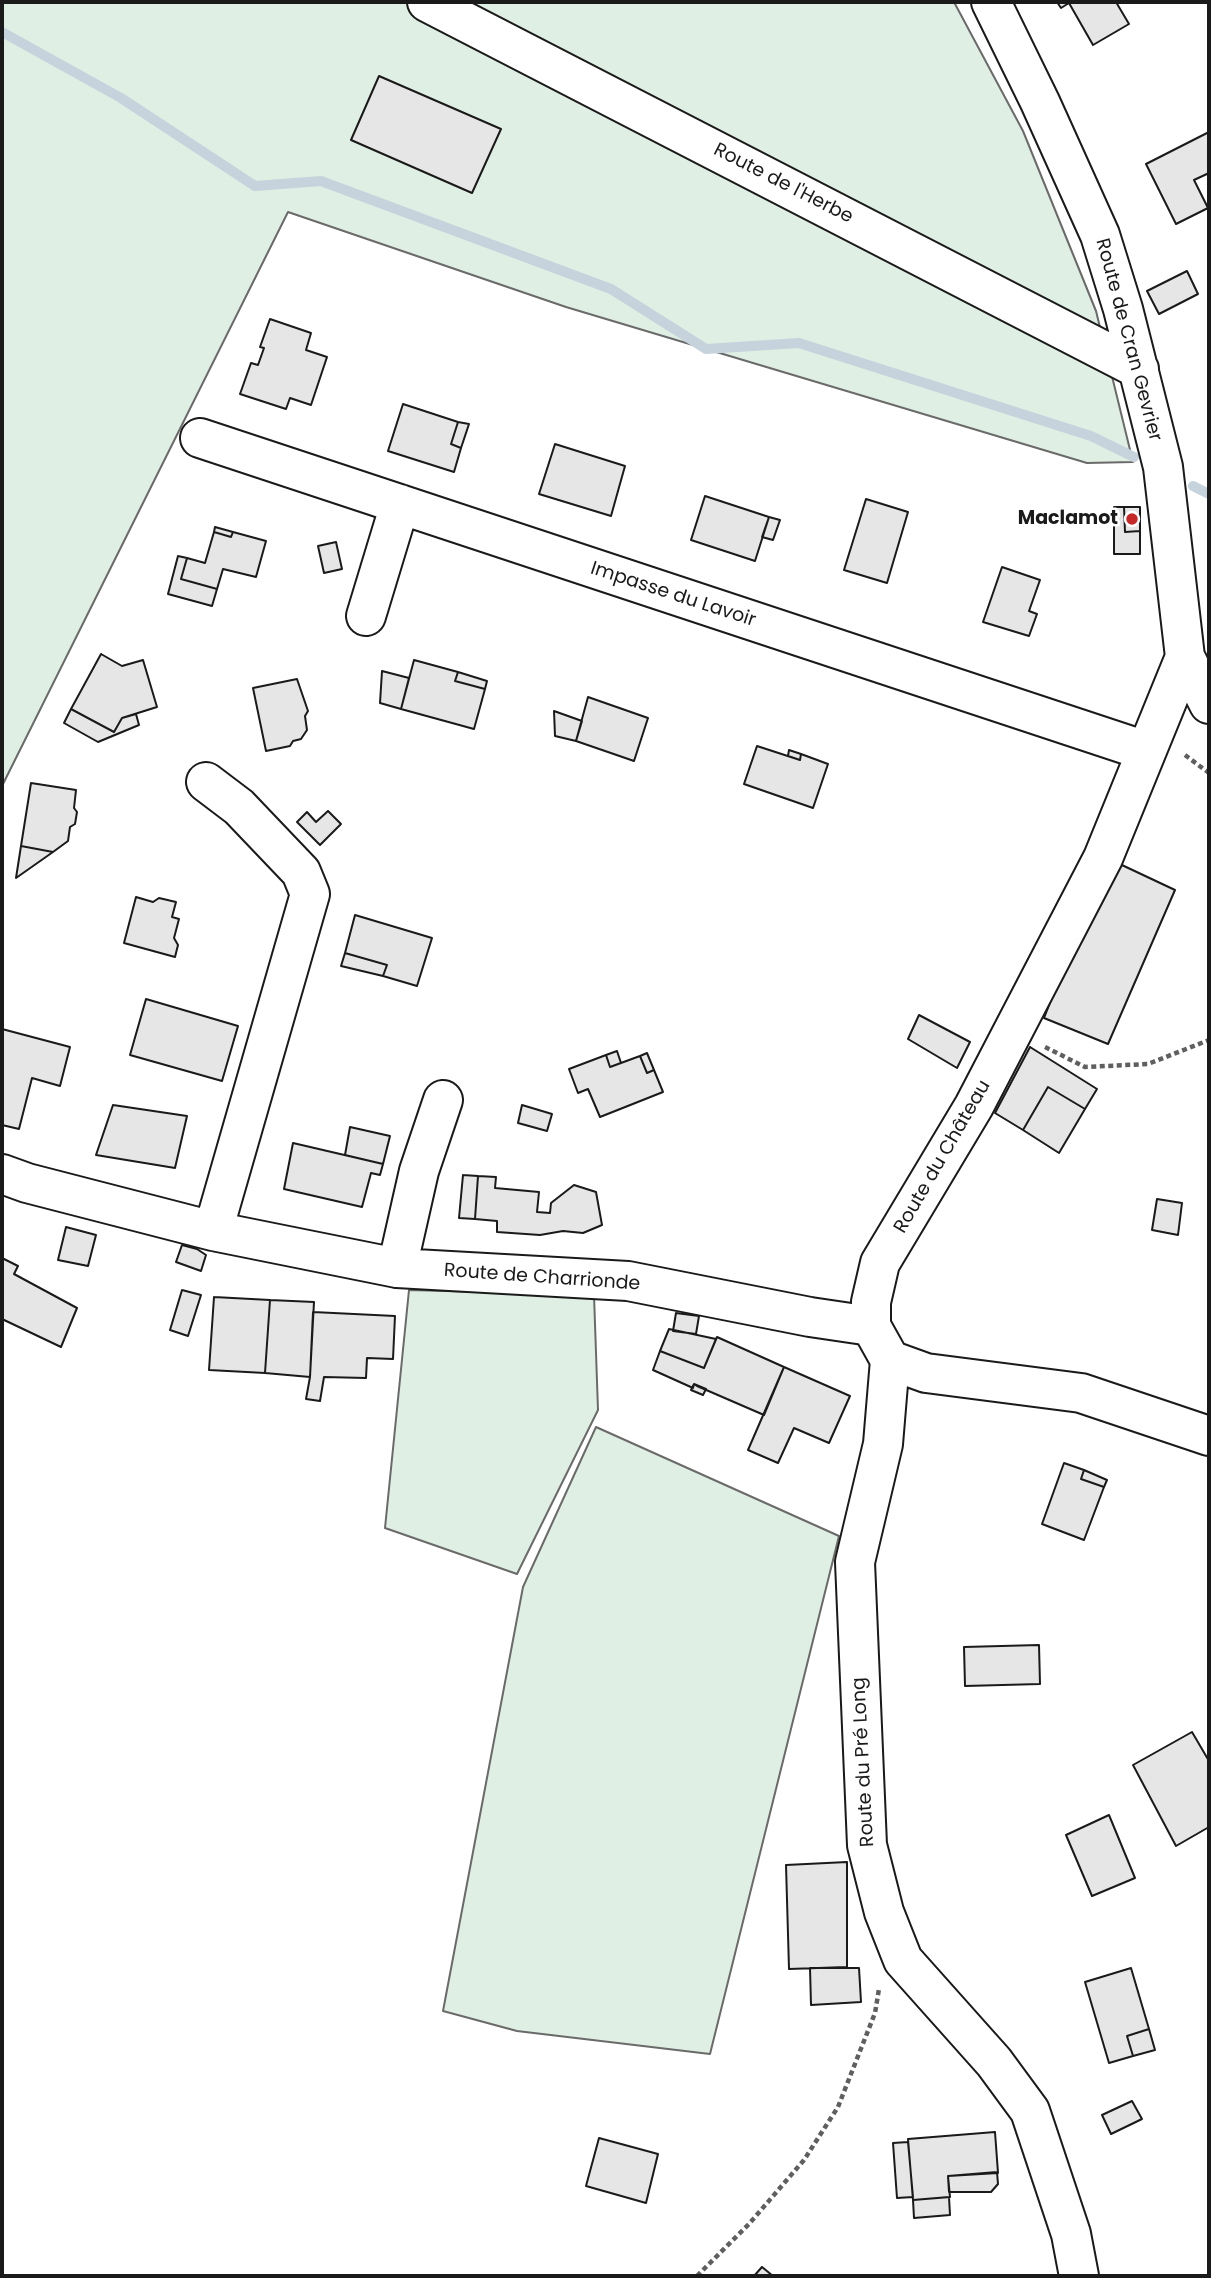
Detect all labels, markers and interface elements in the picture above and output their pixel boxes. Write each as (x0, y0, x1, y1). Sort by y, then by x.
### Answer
street label: Route de l'Herbe (709, 139, 857, 229)
street label: Route de Cran Gevrier (1090, 236, 1166, 444)
place label: Maclamot (1018, 508, 1118, 530)
marker: Maclamot (1124, 511, 1140, 527)
street label: Impasse du Lavoir (588, 558, 758, 632)
street label: Route du Château (890, 1076, 996, 1238)
street label: Route de Charrionde (443, 1260, 641, 1296)
street label: Route du Pré Long (848, 1677, 880, 1847)

